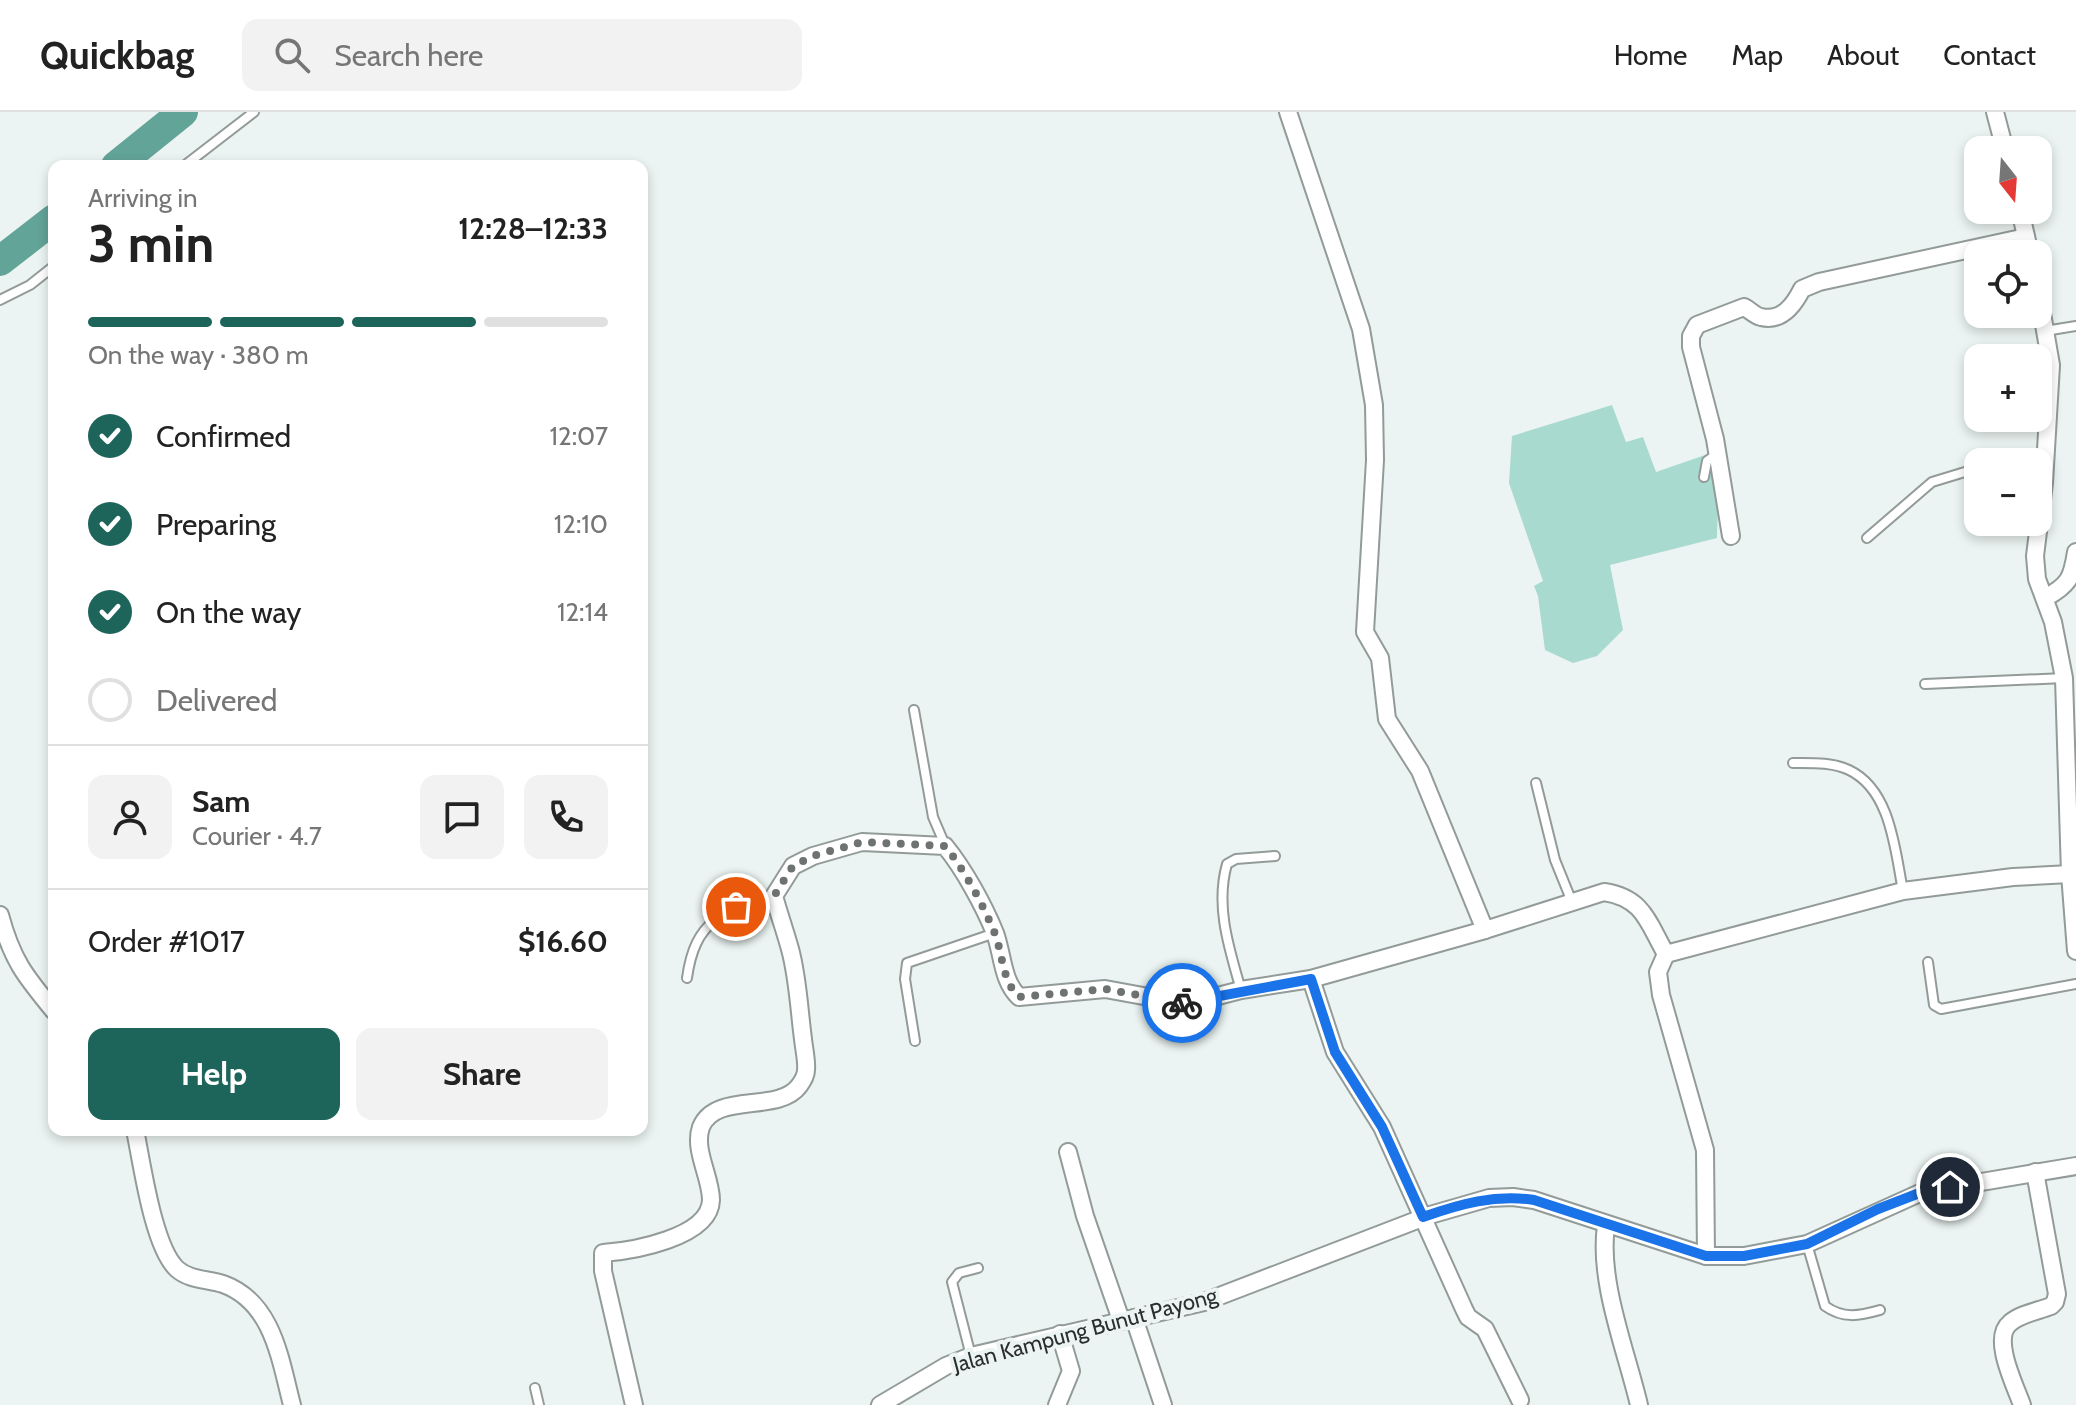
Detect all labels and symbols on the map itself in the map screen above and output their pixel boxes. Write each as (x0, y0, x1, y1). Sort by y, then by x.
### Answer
north arrow (1964, 136, 2052, 224)
pin (702, 873, 770, 941)
courier (1142, 963, 1222, 1043)
pin (1916, 1153, 1984, 1221)
street label: Jalan Kampung Bunut Payong (949, 1281, 1221, 1379)

